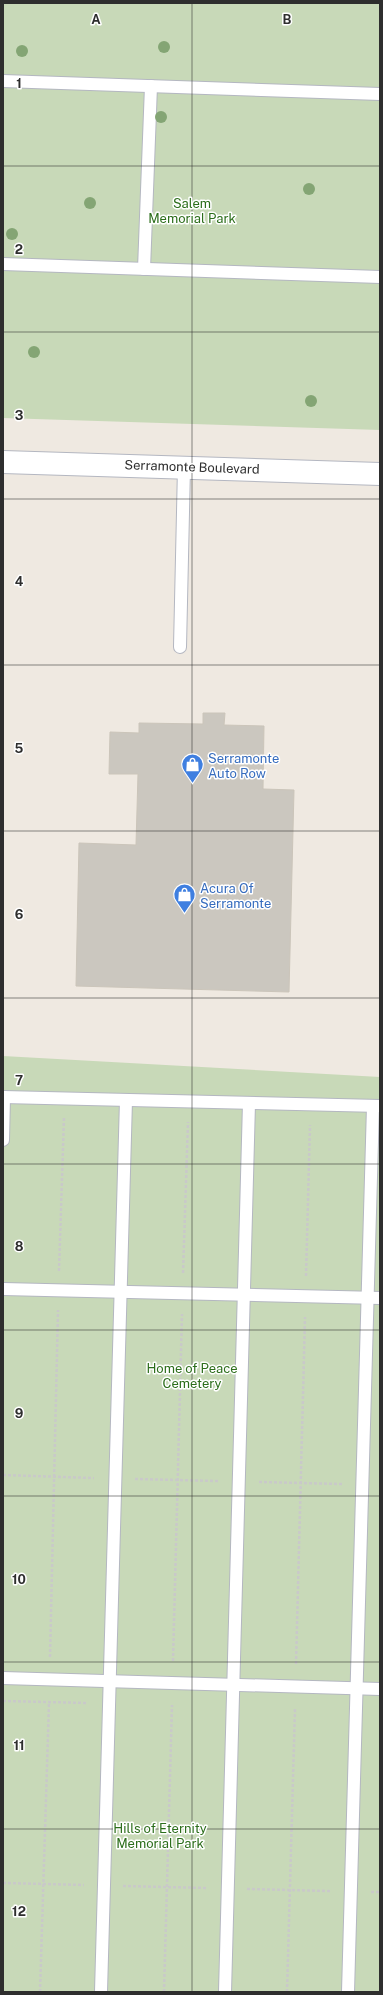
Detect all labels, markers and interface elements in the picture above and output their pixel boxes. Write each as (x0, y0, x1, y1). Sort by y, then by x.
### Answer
text: A (91, 12, 101, 27)
text: B (283, 12, 292, 27)
text: 1 (16, 76, 22, 91)
park label: Salem Memorial Park (148, 196, 236, 226)
text: 2 (15, 242, 23, 257)
text: 3 (15, 408, 24, 423)
street label: Serramonte Boulevard (124, 457, 260, 477)
text: 4 (15, 574, 24, 589)
text: 5 (15, 741, 24, 756)
place label: Serramonte Auto Row (208, 751, 279, 781)
shop icon: Serramonte Auto Row (179, 752, 205, 785)
place label: Acura Of Serramonte (200, 881, 271, 911)
shop icon: Acura Of Serramonte (171, 882, 197, 915)
text: 6 (15, 907, 24, 922)
text: 7 (15, 1073, 23, 1088)
text: 8 (15, 1239, 24, 1254)
park label: Home of Peace Cemetery (146, 1361, 238, 1391)
text: 9 (15, 1406, 23, 1421)
text: 10 (12, 1572, 26, 1587)
text: 11 (13, 1738, 25, 1753)
park label: Hills of Eternity Memorial Park (113, 1821, 207, 1851)
text: 12 (12, 1904, 26, 1919)

